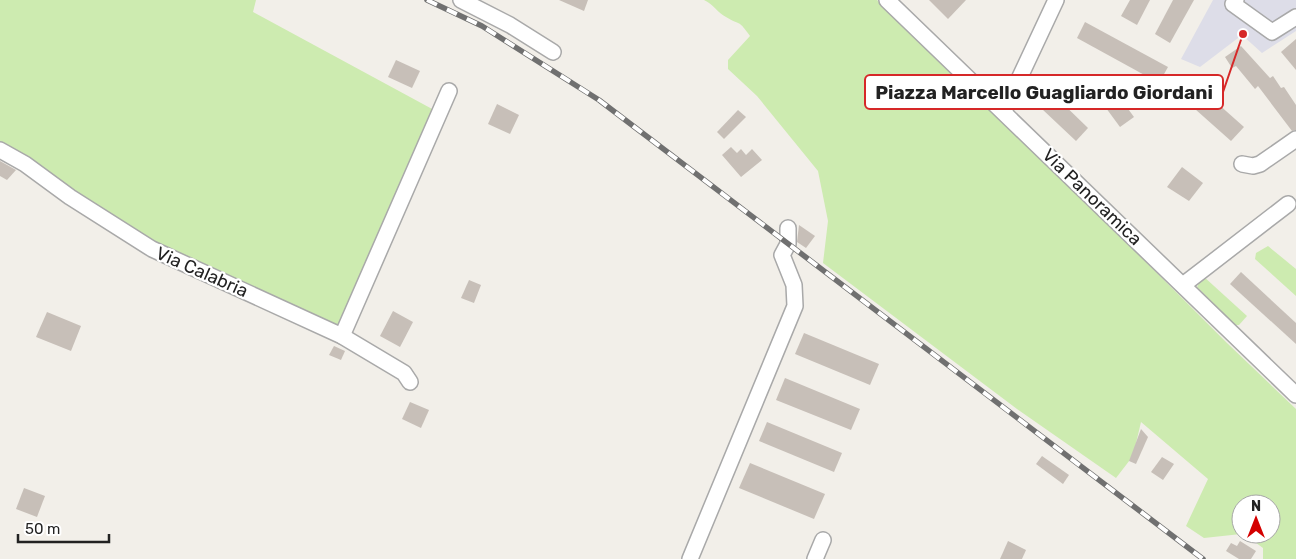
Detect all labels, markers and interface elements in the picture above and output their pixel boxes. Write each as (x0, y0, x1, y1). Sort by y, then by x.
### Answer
callout: Piazza Marcello Guagliardo Giordani (865, 75, 1223, 109)
text: Piazza Marcello Guagliardo Giordani (875, 81, 1213, 104)
street label: Via Panoramica (1038, 144, 1146, 250)
street label: Via Calabria (153, 242, 251, 302)
north arrow (1231, 494, 1281, 544)
text: N (1251, 498, 1261, 515)
scale bar (18, 512, 109, 544)
text: 50 m (25, 520, 60, 538)

